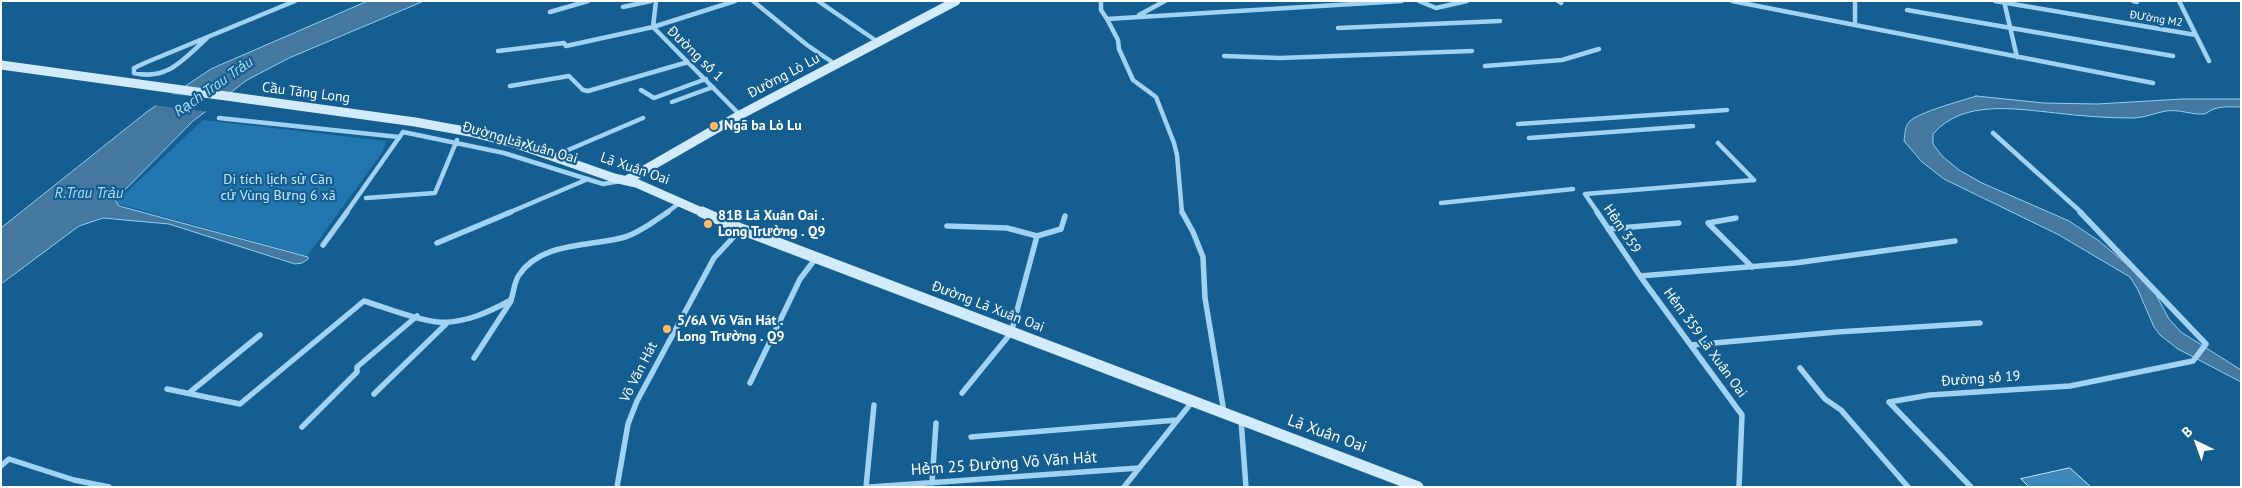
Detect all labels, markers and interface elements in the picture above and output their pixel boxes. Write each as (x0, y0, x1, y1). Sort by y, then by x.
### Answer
street label: ĐƯờng M2 (2129, 8, 2183, 30)
street label: Đường số 1 (663, 23, 727, 85)
street label: Đường Lò Lu (745, 50, 823, 102)
water label: Rạch Trau Trảu (171, 53, 257, 121)
street label: Cầu Tăng Long (261, 79, 351, 107)
place label: Ngã ba Lò Lu (724, 118, 802, 134)
street label: Đường Lã Xuân Oai (460, 119, 580, 167)
marker: Ngã ba Lò Lu (708, 120, 720, 132)
street label: Lã Xuân Oai (598, 149, 672, 189)
park label: Di tích lịch sử Căn cứ Vùng Bưng 6 xã (220, 172, 336, 204)
water label: R.Trau Trảu (55, 185, 123, 203)
street label: Hẻm 359 (1600, 201, 1644, 257)
place label: 81B Lã Xuân Oai . Long Trường . Q9 (718, 208, 825, 240)
marker: 81B Lã Xuân Oai . Long Trường . Q9 (702, 218, 714, 230)
street label: Đường Lã Xuân Oai (929, 278, 1047, 336)
street label: Hẻm 359 Lã Xuân Oai (1660, 285, 1750, 401)
place label: 5/6A Võ Văn Hát . Long Trường . Q9 (677, 313, 784, 346)
marker: 5/6A Võ Văn Hát . Long Trường . Q9 (661, 323, 673, 335)
street label: Võ Văn Hát (617, 339, 661, 405)
street label: Đường số 19 (1941, 368, 2021, 390)
street label: Lã Xuân Oai (1285, 411, 1369, 457)
north arrow (2172, 418, 2222, 468)
text: B (2178, 422, 2196, 441)
street label: Hẻm 25 Đường Võ Văn Hát (910, 448, 1098, 480)

